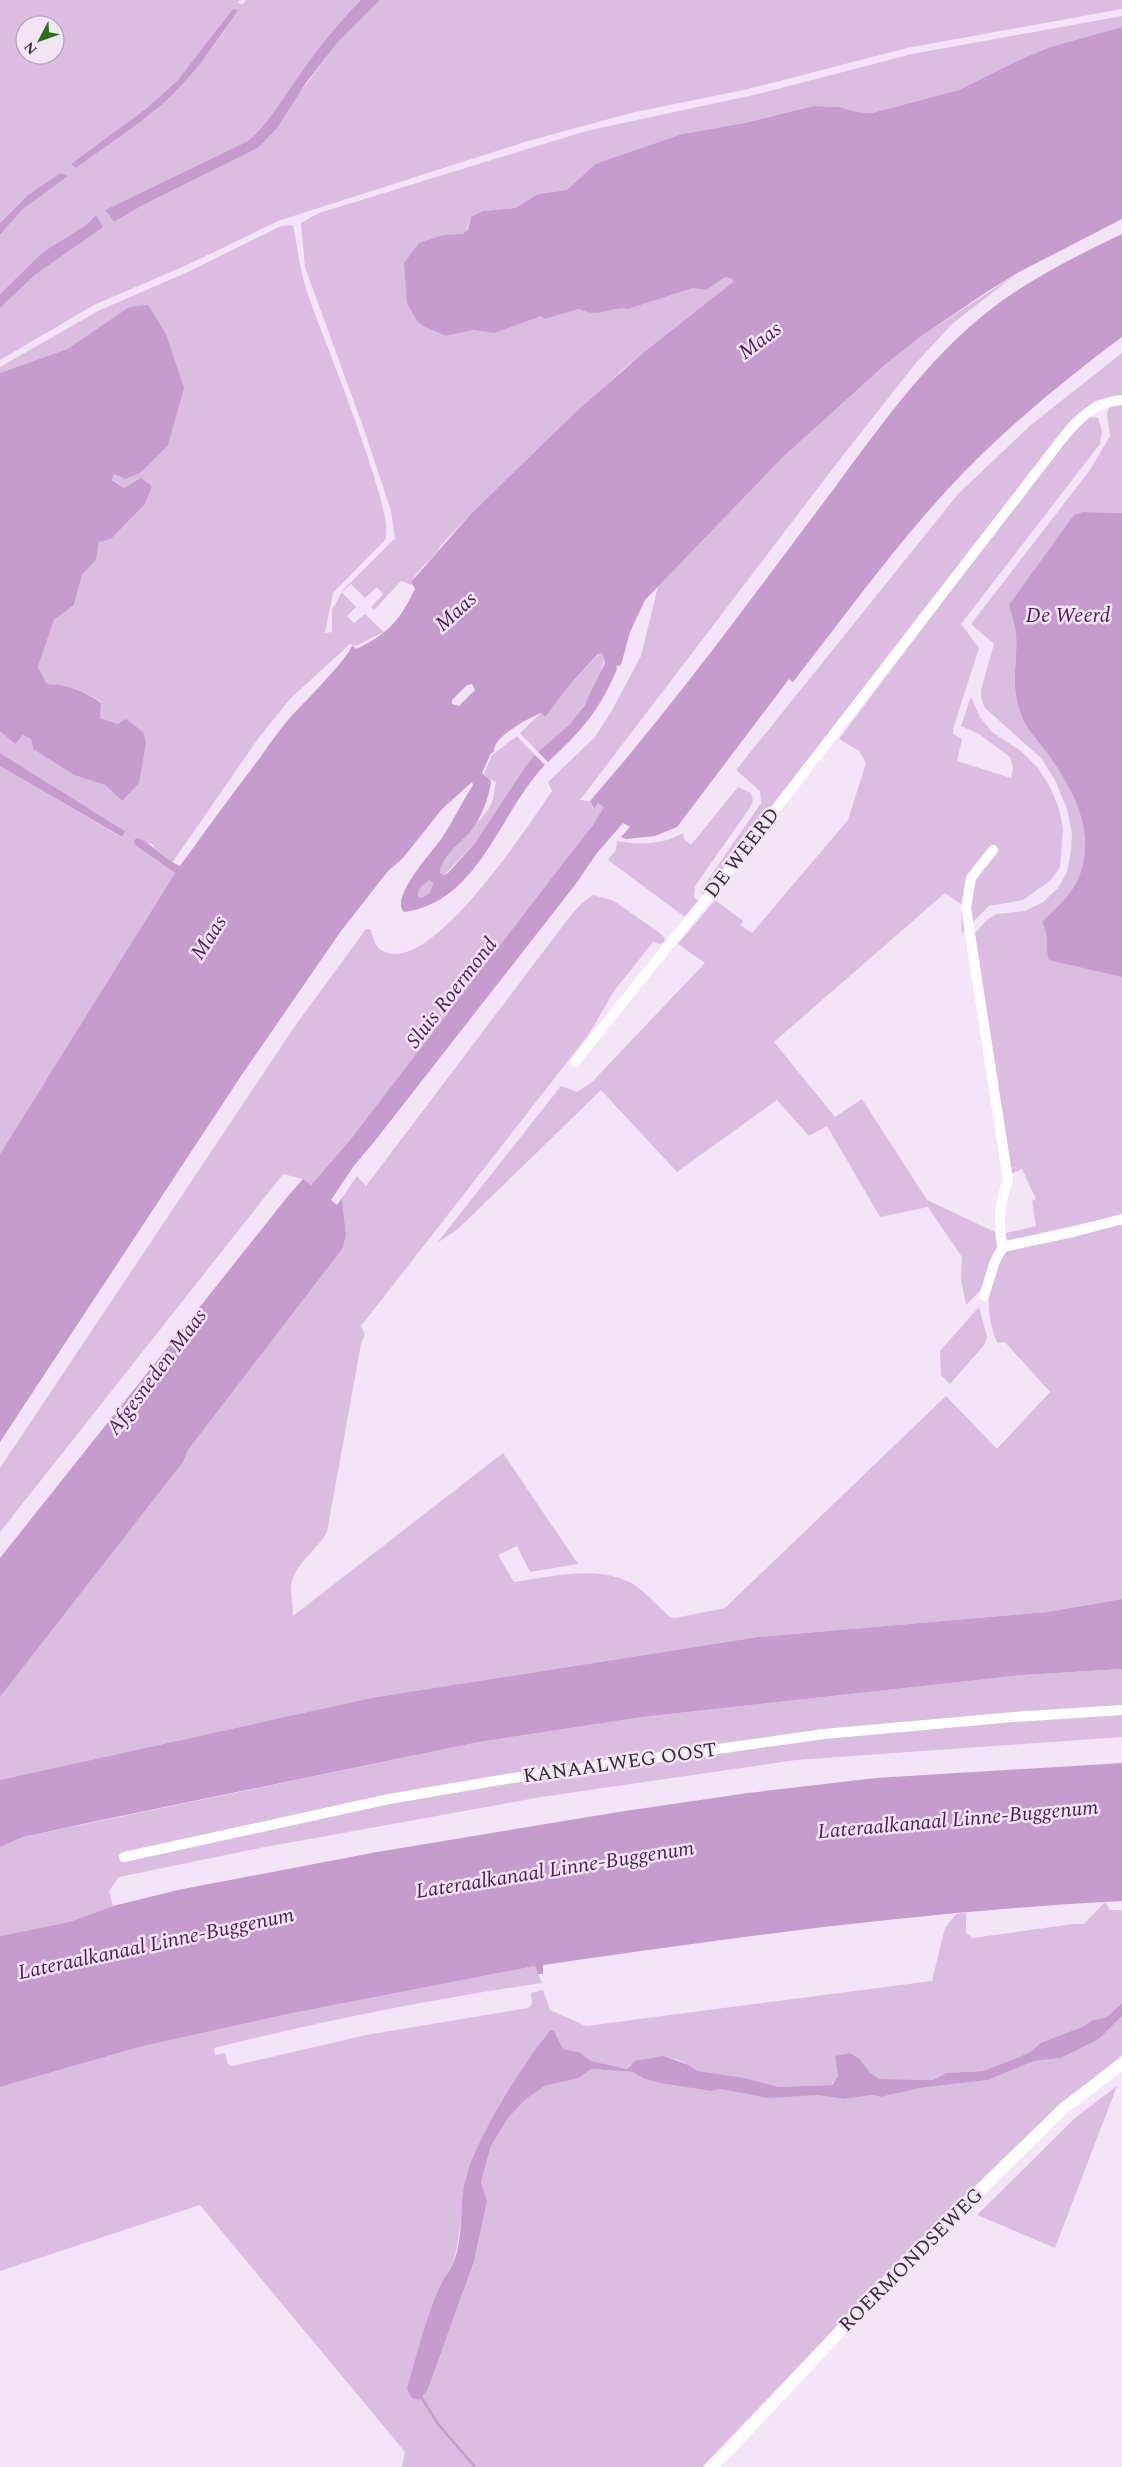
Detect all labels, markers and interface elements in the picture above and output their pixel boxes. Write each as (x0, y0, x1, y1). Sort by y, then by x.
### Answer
north arrow (15, 15, 65, 65)
text: N (19, 37, 42, 59)
water label: Maas (731, 314, 789, 368)
water label: Maas (428, 584, 485, 640)
water label: De Weerd (1026, 600, 1111, 632)
street label: DE WEERD (697, 801, 787, 905)
water label: Maas (183, 909, 236, 967)
water label: Sluis Roermond (398, 930, 506, 1055)
water label: Afgesneden Maas (98, 1302, 216, 1443)
street label: KANAALWEG OOST (521, 1735, 719, 1791)
water label: Lateraalkanaal Linne-Buggenum (816, 1792, 1100, 1848)
water label: Lateraalkanaal Linne-Buggenum (413, 1832, 697, 1908)
water label: Lateraalkanaal Linne-Buggenum (15, 1899, 297, 1989)
street label: ROERMONDSEWEG (832, 2181, 990, 2339)

